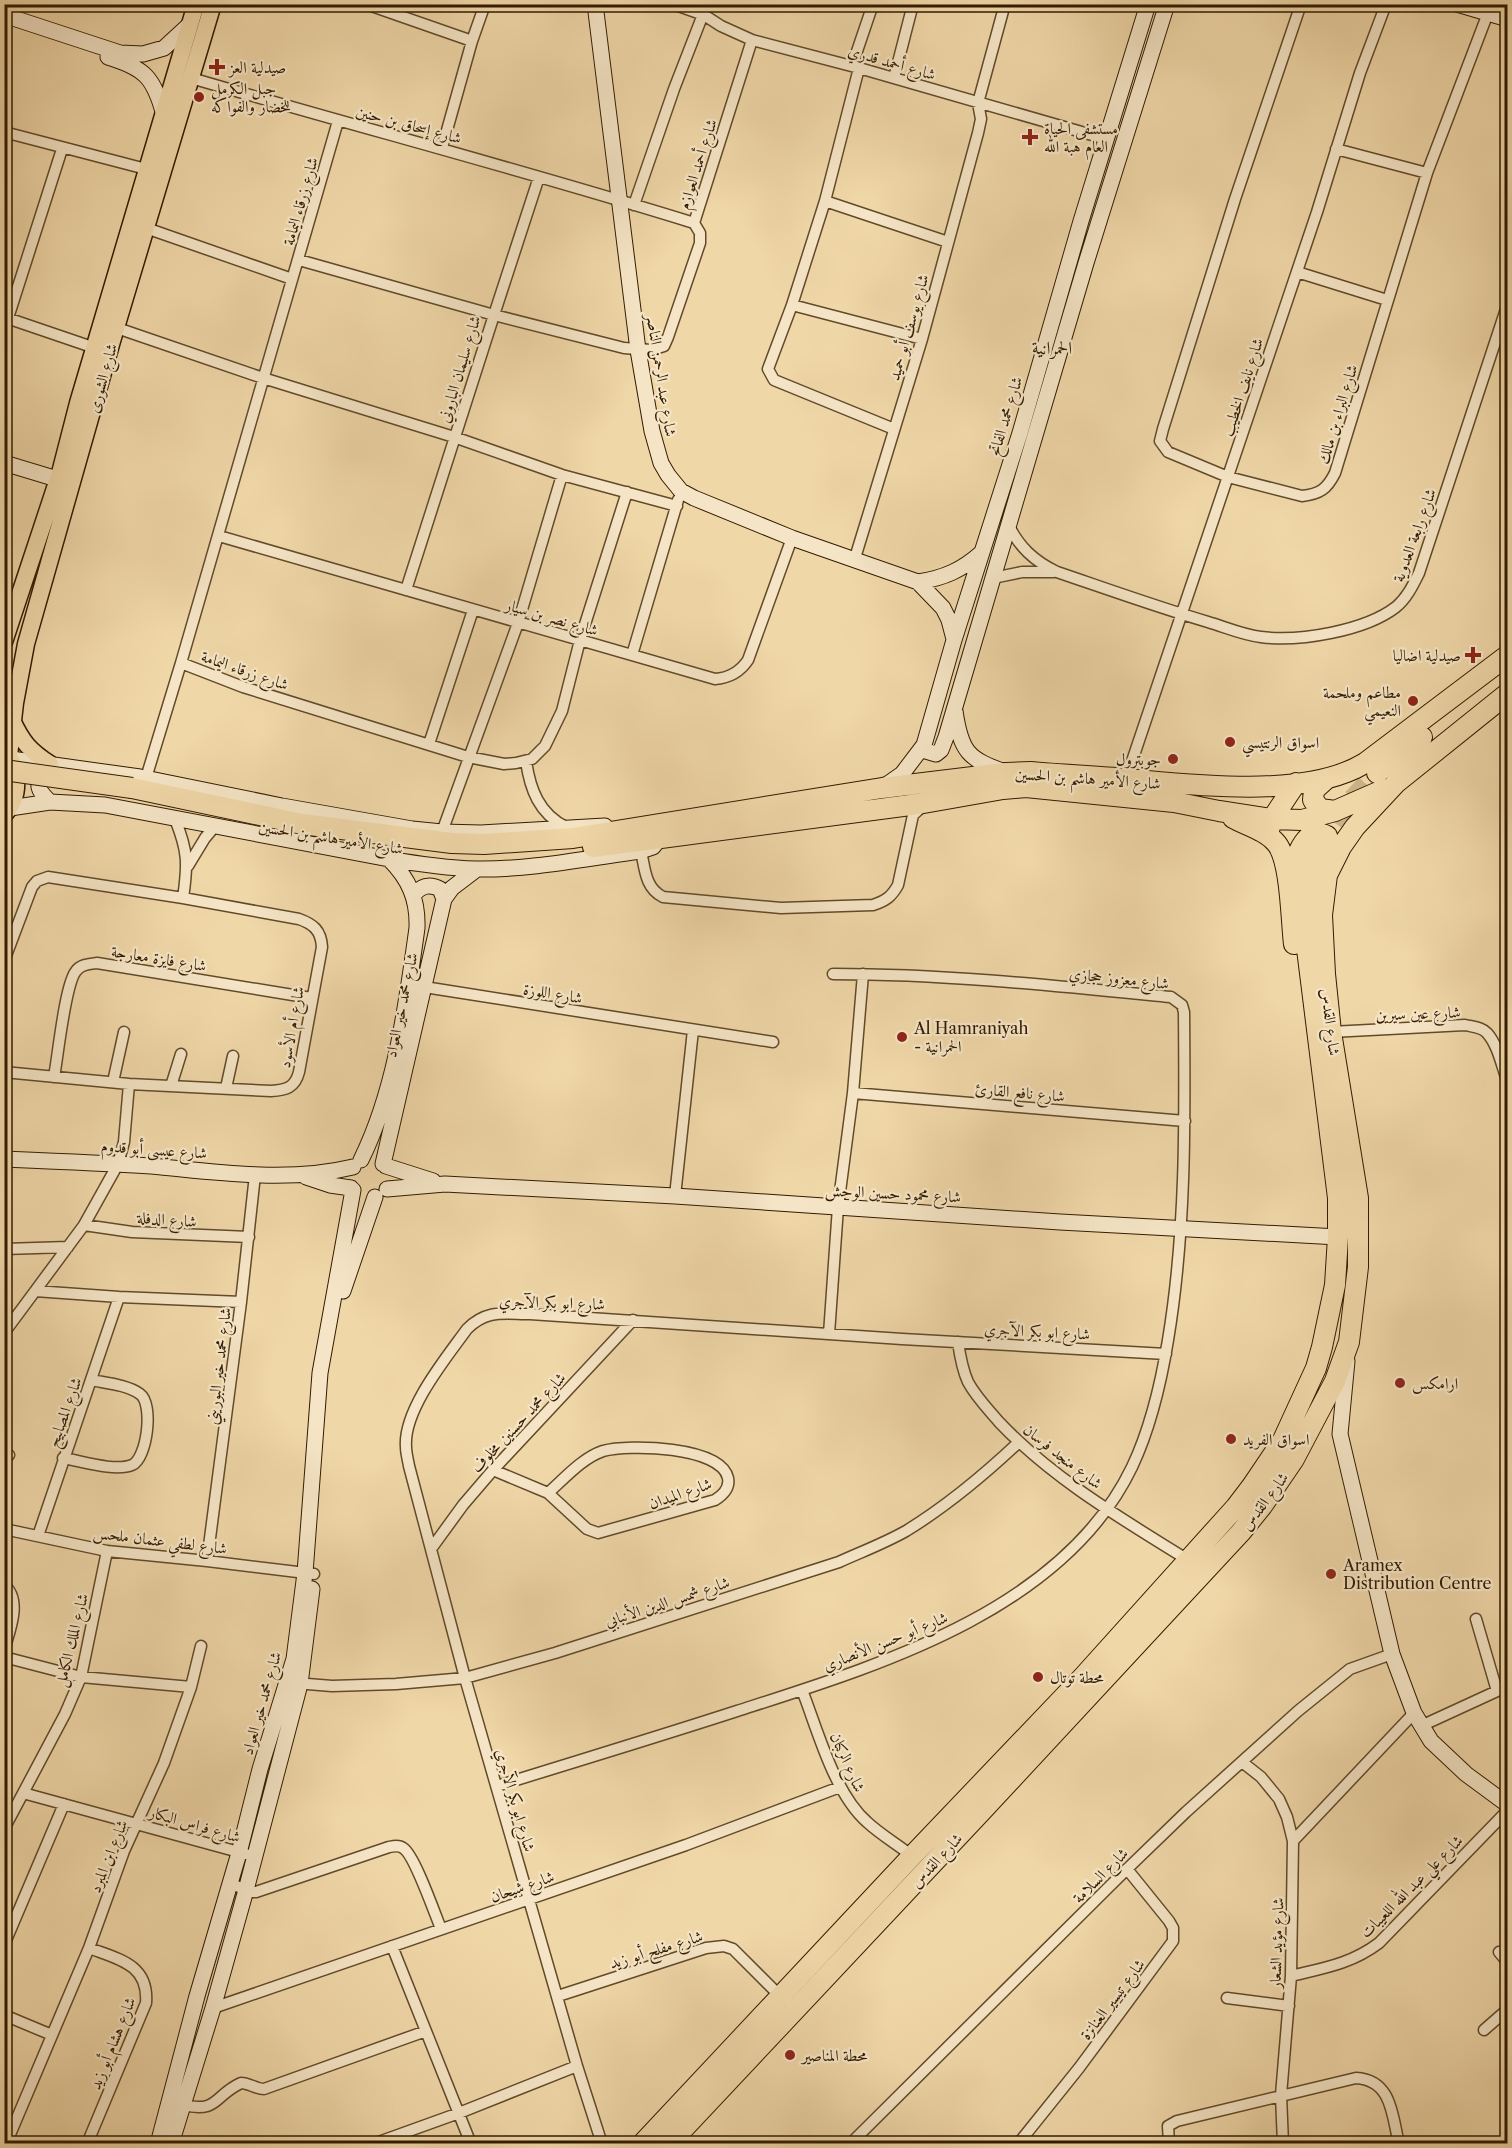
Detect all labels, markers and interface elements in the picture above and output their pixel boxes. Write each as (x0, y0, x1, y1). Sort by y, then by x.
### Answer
street label: شارع أحمد قدري (845, 39, 938, 88)
place label: صيدلية العز (227, 57, 286, 78)
marker: صيدلية العز (210, 60, 224, 74)
place label: جبل الكرمل للخضار والفواكه (211, 78, 291, 117)
marker: جبل الكرمل للخضار والفواكه (192, 90, 206, 104)
street label: شارع إسحاق بن حنين (353, 100, 464, 152)
street label: شارع أحمد العوازم (672, 116, 726, 213)
place label: مستشفى الحياة العام هبة الله (1044, 118, 1118, 161)
marker: مستشفى الحياة العام هبة الله (1021, 128, 1039, 146)
street label: شارع زرقاء اليمامة (278, 154, 326, 249)
street label: شارع يوسف أبو حميد (882, 271, 937, 384)
street label: شارع عبد الرحمن الناصر (638, 310, 682, 438)
street label: شارع سليمان الباروني (433, 313, 489, 426)
street label: شارع نايف الخطيب (1217, 335, 1271, 440)
district label: الحمرانية (1032, 337, 1072, 360)
street label: شارع الشورى (83, 341, 125, 416)
street label: شارع البراء بن مالك (1312, 362, 1365, 467)
street label: شارع محمد الفاتح (983, 374, 1030, 459)
street label: شارع رابعة العدوية (1388, 485, 1444, 586)
street label: شارع نصر بن سيار (500, 594, 601, 644)
place label: صيدلية اضاليا (1393, 645, 1461, 665)
street label: شارع زرقاء اليمامة (197, 646, 291, 698)
marker: صيدلية اضاليا (1466, 648, 1480, 662)
place label: مطاعم وملحمة النعيمي (1323, 682, 1401, 726)
marker: مطاعم وملحمة النعيمي (1406, 694, 1420, 708)
place label: اسواق الرنتيسي (1242, 732, 1319, 758)
marker: اسواق الرنتيسي (1223, 735, 1237, 749)
place label: جوبترول (1116, 749, 1161, 770)
marker: جوبترول (1166, 752, 1180, 766)
street label: شارع الأمير هاشم بن الحسين (1014, 762, 1161, 800)
street label: شارع الأمير هاشم بن الحسين (256, 815, 405, 865)
street label: شارع فايزة معارجة (109, 941, 208, 979)
street label: شارع محمد خير العواد (380, 951, 426, 1060)
street label: شارع معزوز حجازي (1068, 963, 1170, 997)
street label: شارع اللوزة (521, 978, 584, 1012)
street label: شارع أم الأسود (273, 984, 313, 1070)
street label: شارع القدس (1313, 987, 1345, 1057)
street label: شارع عين سيرين (1375, 1002, 1461, 1028)
place label: Al Hamraniyah - الحمرانية (913, 1018, 1029, 1057)
marker: Al Hamraniyah - الحمرانية (895, 1030, 909, 1044)
street label: شارع نافع القارئ (974, 1078, 1066, 1112)
street label: شارع عيسى أبو قدوم (100, 1134, 208, 1168)
street label: شارع محمود حسين الوحش (824, 1179, 962, 1211)
street label: شارع الدفلة (135, 1207, 198, 1235)
street label: شارع ابو بكر الآجري (498, 1290, 605, 1318)
street label: شارع محمد خير البوريني (201, 1306, 240, 1426)
street label: شارع ابو بكر الآجري (983, 1318, 1091, 1348)
street label: شارع محمد حسنين مخلوف (466, 1368, 573, 1479)
place label: ارامكس (1412, 1373, 1458, 1394)
street label: شارع المصابيح (42, 1374, 91, 1452)
marker: ارامكس (1393, 1376, 1407, 1390)
street label: شارع منجد فرسان (1017, 1419, 1106, 1496)
place label: اسواق الفريد (1243, 1429, 1309, 1450)
marker: اسواق الفريد (1224, 1432, 1238, 1446)
street label: شارع القدس (1236, 1468, 1296, 1536)
street label: شارع الميدان (646, 1473, 715, 1517)
street label: شارع لطفي عثمان ملحس (91, 1522, 228, 1564)
place label: Aramex Distribution Centre (1342, 1555, 1492, 1593)
marker: Aramex Distribution Centre (1324, 1567, 1338, 1581)
street label: شارع شمس الدين الأنبابي (602, 1570, 733, 1634)
street label: شارع الملك الكامل (50, 1591, 96, 1690)
street label: شارع أبو حسن الأنصاري (819, 1606, 952, 1679)
street label: شارع محمد خير العواد (237, 1649, 289, 1758)
place label: محطة توتال (1050, 1667, 1104, 1688)
marker: محطة توتال (1031, 1670, 1045, 1684)
street label: شارع الركبان (822, 1729, 870, 1797)
street label: شارع ابو بكر الآجري (488, 1746, 540, 1855)
street label: شارع فراس البكار (144, 1801, 243, 1850)
street label: شارع ابن المبرد (84, 1817, 135, 1897)
street label: شارع القدس (906, 1828, 969, 1894)
street label: شارع علي عبد الله اللعيبات (1354, 1829, 1471, 1946)
street label: شارع السلامة (1068, 1843, 1135, 1910)
street label: شارع شيحان (487, 1866, 558, 1910)
street label: شارع مؤيد الشعار (1264, 1897, 1292, 1991)
street label: شارع مفلح أبو زيد (607, 1924, 707, 1977)
street label: شارع تيسير العنانزة (1075, 1954, 1152, 2046)
street label: شارع هشام أبو زيد (83, 1993, 144, 2094)
place label: محطة المناصير (800, 2045, 868, 2065)
marker: محطة المناصير (783, 2048, 797, 2062)

